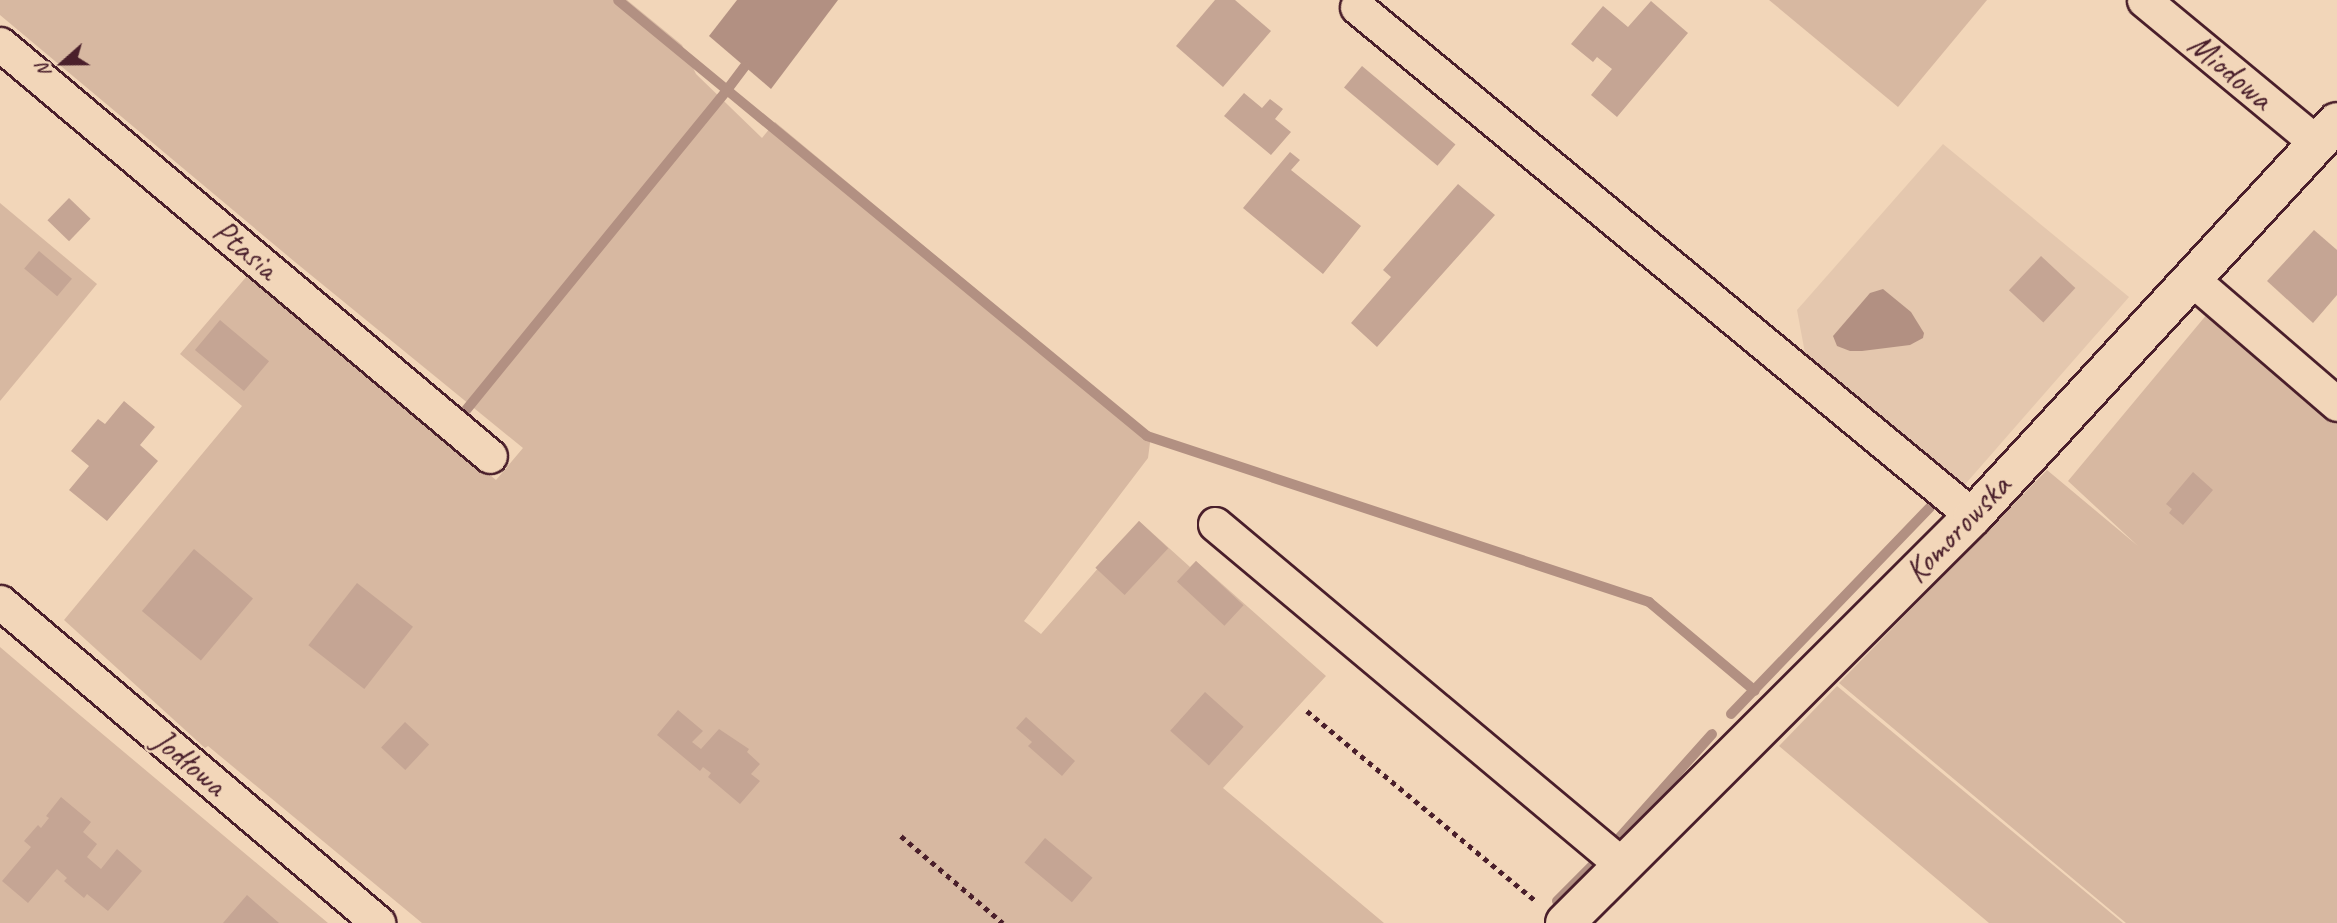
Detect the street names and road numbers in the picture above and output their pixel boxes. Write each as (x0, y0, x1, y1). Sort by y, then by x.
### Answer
street label: Miodowa (2180, 25, 2280, 119)
street label: Ptasia (205, 212, 285, 288)
street label: Komorowska (1897, 467, 2019, 591)
street label: Jodłowa (144, 721, 234, 805)

